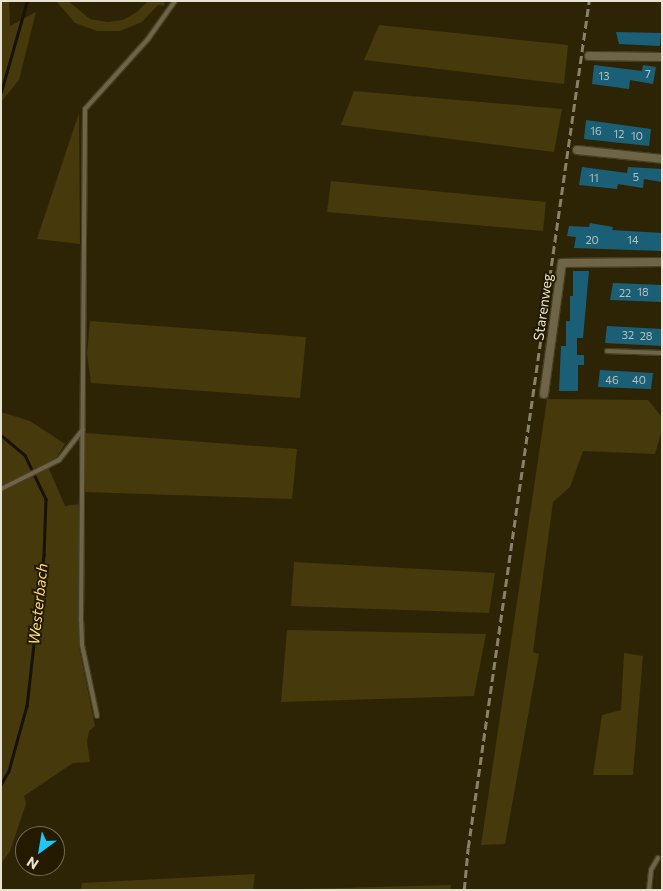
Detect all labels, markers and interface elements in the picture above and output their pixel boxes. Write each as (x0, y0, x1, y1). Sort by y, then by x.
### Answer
house number: 7 (645, 67, 651, 81)
house number: 13 (599, 69, 609, 83)
house number: 16 (590, 124, 602, 138)
house number: 12 (614, 127, 624, 141)
house number: 10 (631, 129, 643, 143)
house number: 5 (633, 170, 639, 184)
house number: 11 (589, 171, 599, 185)
house number: 20 (585, 233, 599, 247)
house number: 14 (627, 233, 639, 247)
street label: Starenweg (530, 272, 556, 342)
house number: 18 (637, 285, 649, 299)
house number: 22 (619, 286, 631, 300)
house number: 32 (622, 328, 634, 342)
house number: 28 (640, 329, 652, 343)
house number: 46 (605, 373, 619, 387)
house number: 40 (632, 373, 646, 387)
water label: Westerbach (25, 562, 51, 646)
north arrow (15, 826, 65, 876)
text: N (23, 853, 41, 873)

